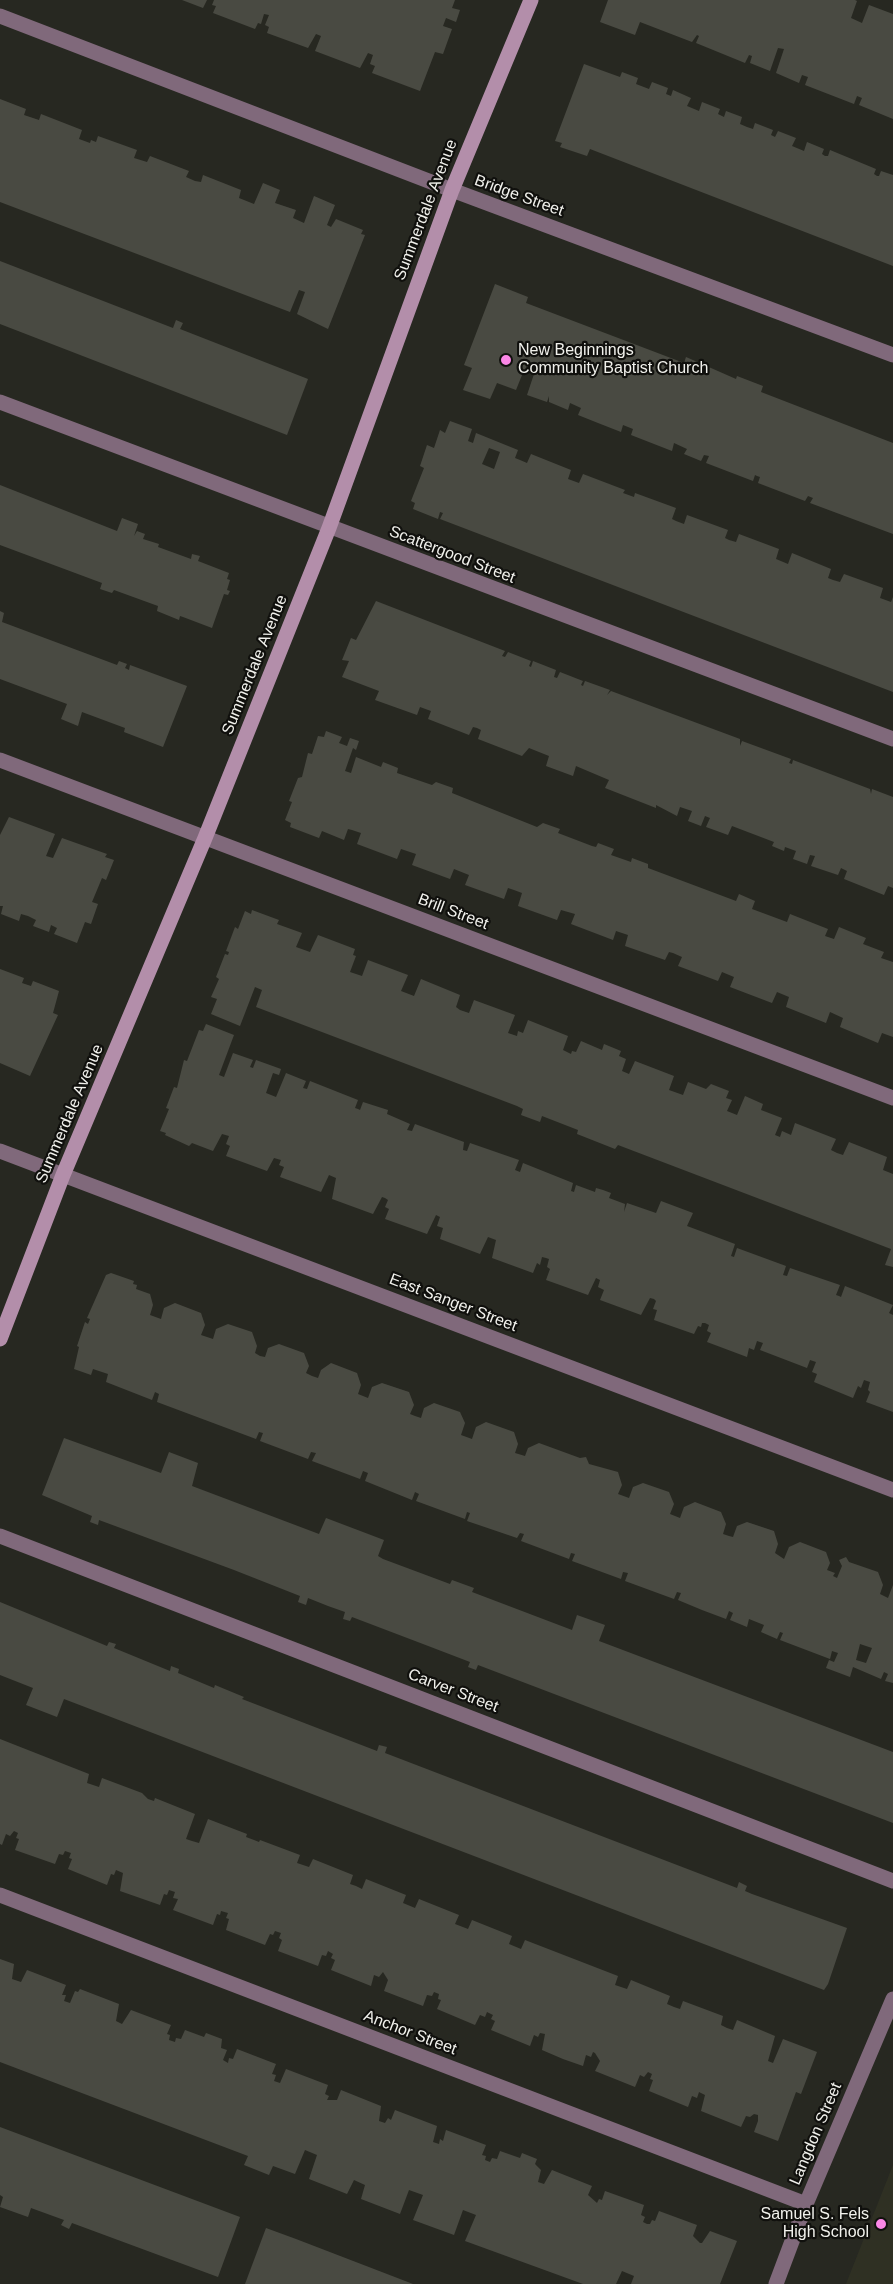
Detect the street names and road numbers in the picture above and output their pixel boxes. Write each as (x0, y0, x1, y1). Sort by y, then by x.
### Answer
street label: Summerdale Avenue (390, 137, 462, 283)
street label: Bridge Street (472, 171, 566, 221)
street label: Scattergood Street (386, 522, 518, 588)
street label: Summerdale Avenue (218, 592, 292, 738)
street label: Brill Street (415, 890, 491, 934)
street label: Summerdale Avenue (32, 1042, 108, 1186)
street label: East Sanger Street (386, 1270, 520, 1336)
street label: Carver Street (405, 1665, 501, 1717)
street label: Anchor Street (361, 2007, 459, 2059)
street label: Langdon Street (786, 2080, 846, 2188)

